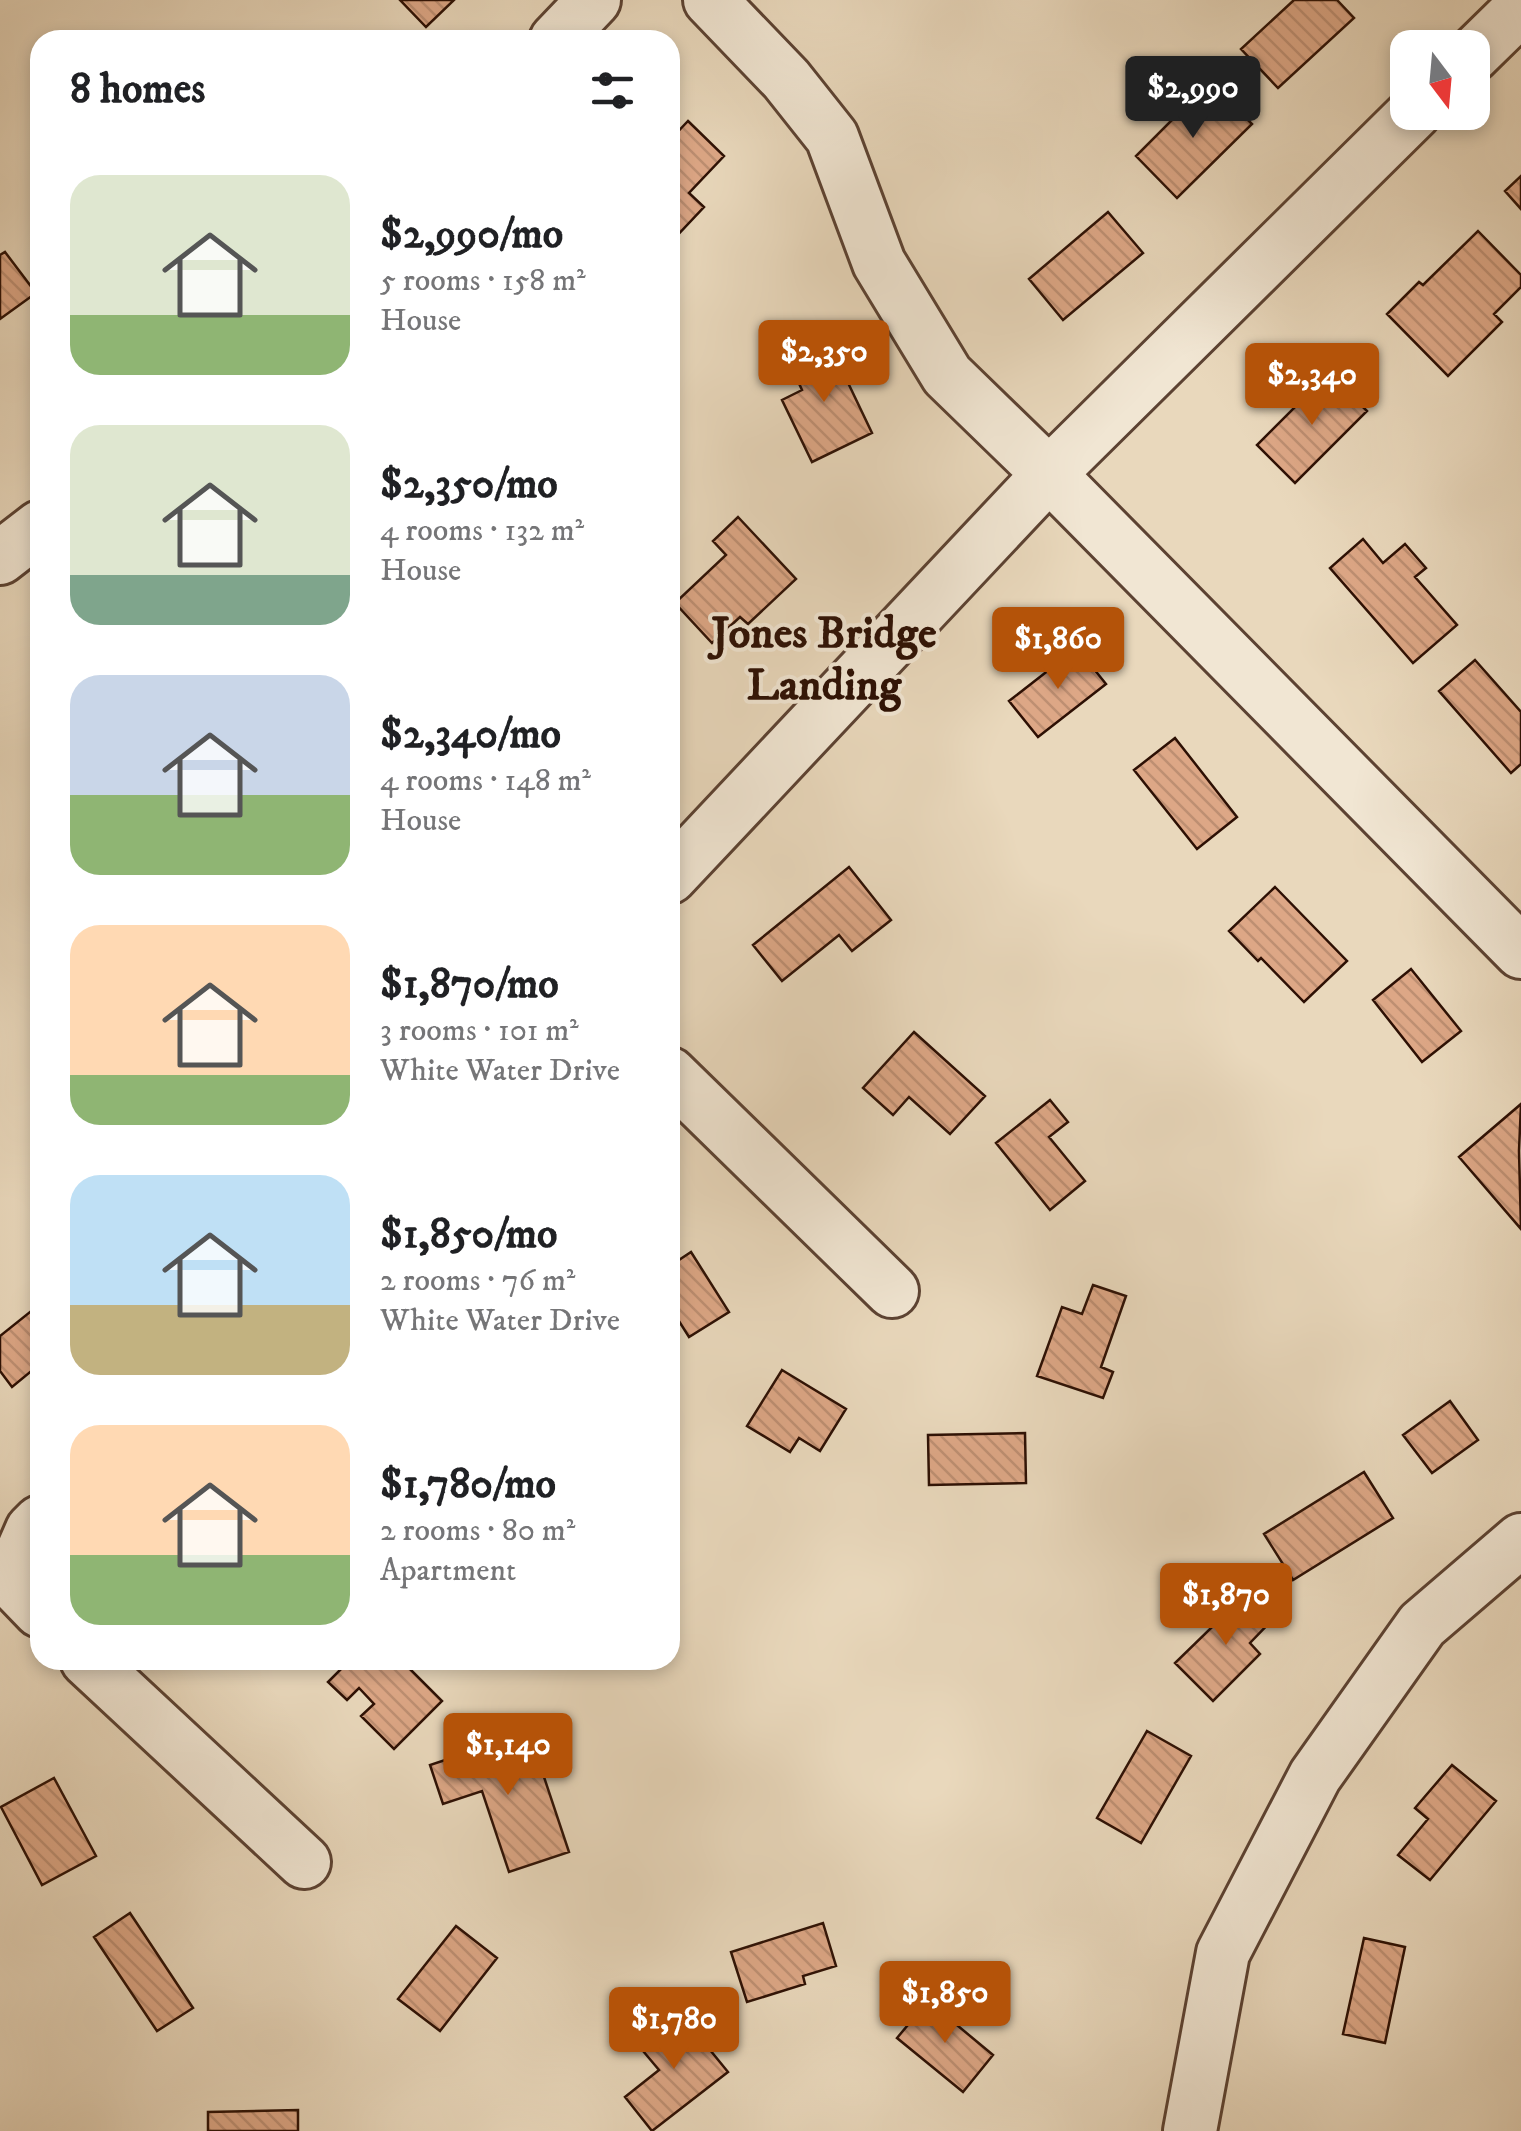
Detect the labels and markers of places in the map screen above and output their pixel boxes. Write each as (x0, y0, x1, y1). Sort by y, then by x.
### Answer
pin: $2,990 (1112, 56, 1274, 141)
pin: $2,350 (743, 320, 905, 405)
pin: $2,340 (1231, 343, 1393, 428)
pin: $1,860 (977, 607, 1139, 692)
pin: $1,870 (1145, 1563, 1307, 1648)
pin: $1,140 (427, 1713, 589, 1798)
pin: $1,850 (864, 1961, 1026, 2046)
pin: $1,780 (593, 1987, 755, 2072)

